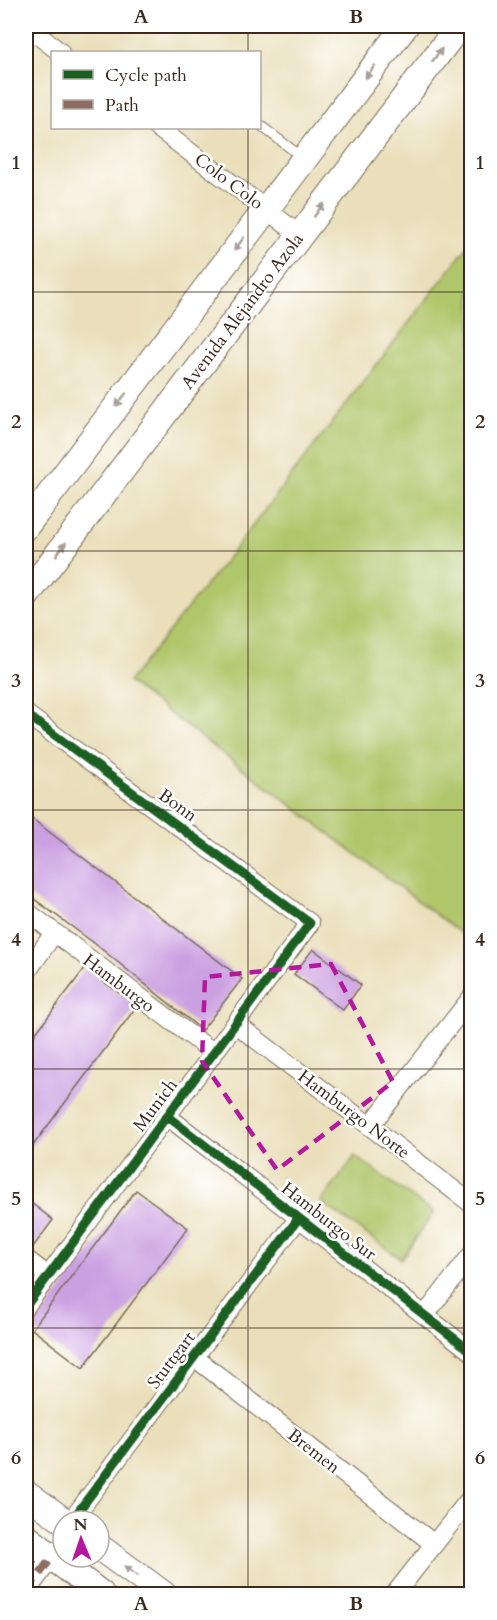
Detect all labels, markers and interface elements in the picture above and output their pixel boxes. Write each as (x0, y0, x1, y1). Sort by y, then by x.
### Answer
text: A (133, 3, 149, 30)
text: B (349, 3, 363, 30)
one-way arrow (430, 47, 443, 63)
legend (51, 51, 261, 129)
text: Cycle path (105, 63, 187, 88)
one-way arrow (363, 64, 376, 80)
text: Path (105, 93, 139, 118)
street label: Colo Colo (189, 147, 269, 216)
text: 1 (11, 149, 21, 176)
text: 1 (475, 149, 485, 176)
one-way arrow (312, 203, 324, 218)
street label: Avenida Alejandro Azola (175, 228, 310, 395)
one-way arrow (234, 237, 246, 252)
one-way arrow (116, 392, 128, 407)
text: 2 (11, 408, 21, 435)
text: 2 (475, 408, 485, 435)
one-way arrow (55, 542, 67, 558)
text: 3 (11, 667, 21, 694)
text: 3 (475, 667, 485, 694)
street label: Bonn (153, 783, 203, 828)
text: 4 (11, 926, 21, 953)
text: 4 (475, 926, 485, 953)
street label: Hamburgo (78, 948, 160, 1019)
street label: Hamburgo Norte (293, 1064, 415, 1165)
street label: Munich (127, 1074, 184, 1137)
street label: Hamburgo Sur (276, 1176, 382, 1267)
text: 5 (11, 1185, 21, 1212)
text: 5 (475, 1185, 485, 1212)
street label: Stuttgart (142, 1326, 201, 1394)
street label: Bremen (282, 1423, 346, 1480)
text: 6 (11, 1444, 21, 1471)
text: 6 (475, 1444, 485, 1471)
north arrow (51, 1509, 111, 1569)
text: N (73, 1514, 88, 1536)
one-way arrow (123, 1565, 139, 1577)
text: A (133, 1590, 149, 1617)
text: B (349, 1590, 363, 1617)

